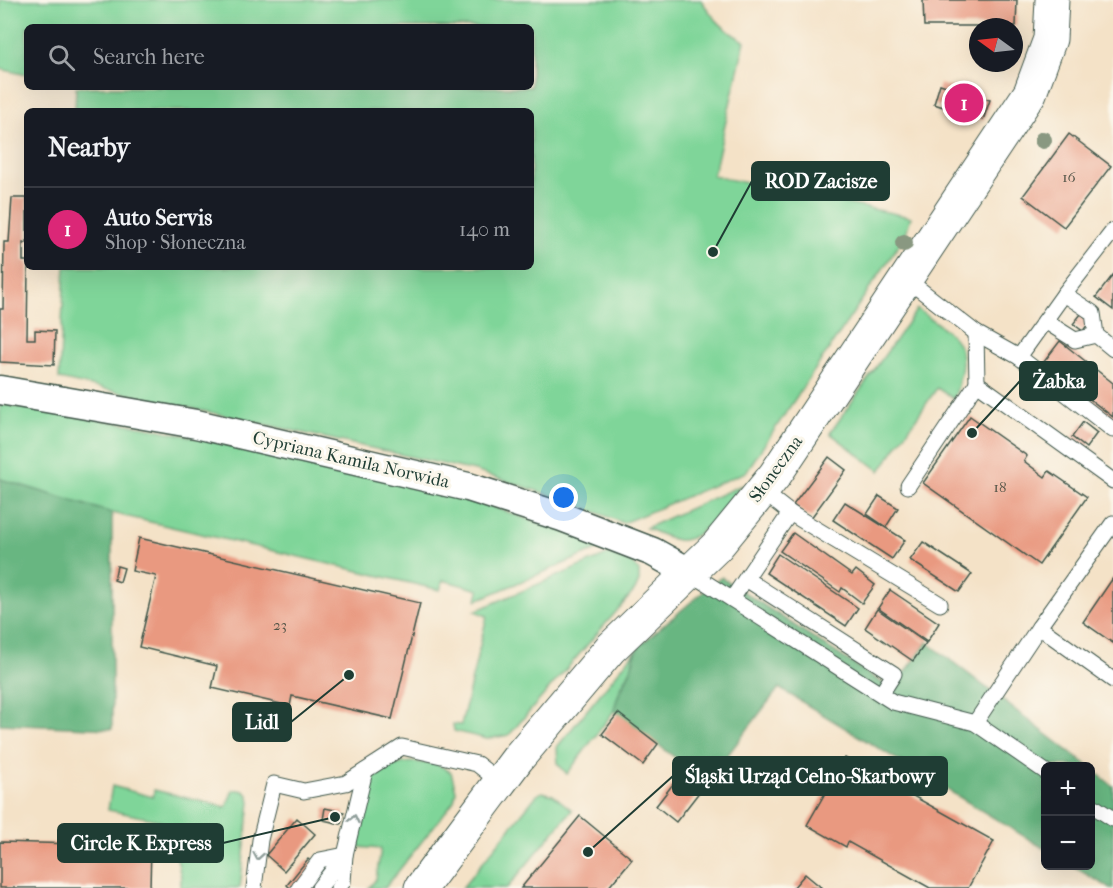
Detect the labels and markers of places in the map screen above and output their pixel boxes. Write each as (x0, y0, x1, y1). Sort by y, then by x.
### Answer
pin: 1 (944, 80, 984, 126)
callout: ROD Zacisze (752, 162, 889, 200)
callout: Żabka (1020, 362, 1097, 400)
callout: Lidl (233, 703, 291, 741)
callout: Śląski Urząd Celno-Skarbowy (673, 757, 947, 795)
callout: Circle K Express (58, 824, 223, 862)

